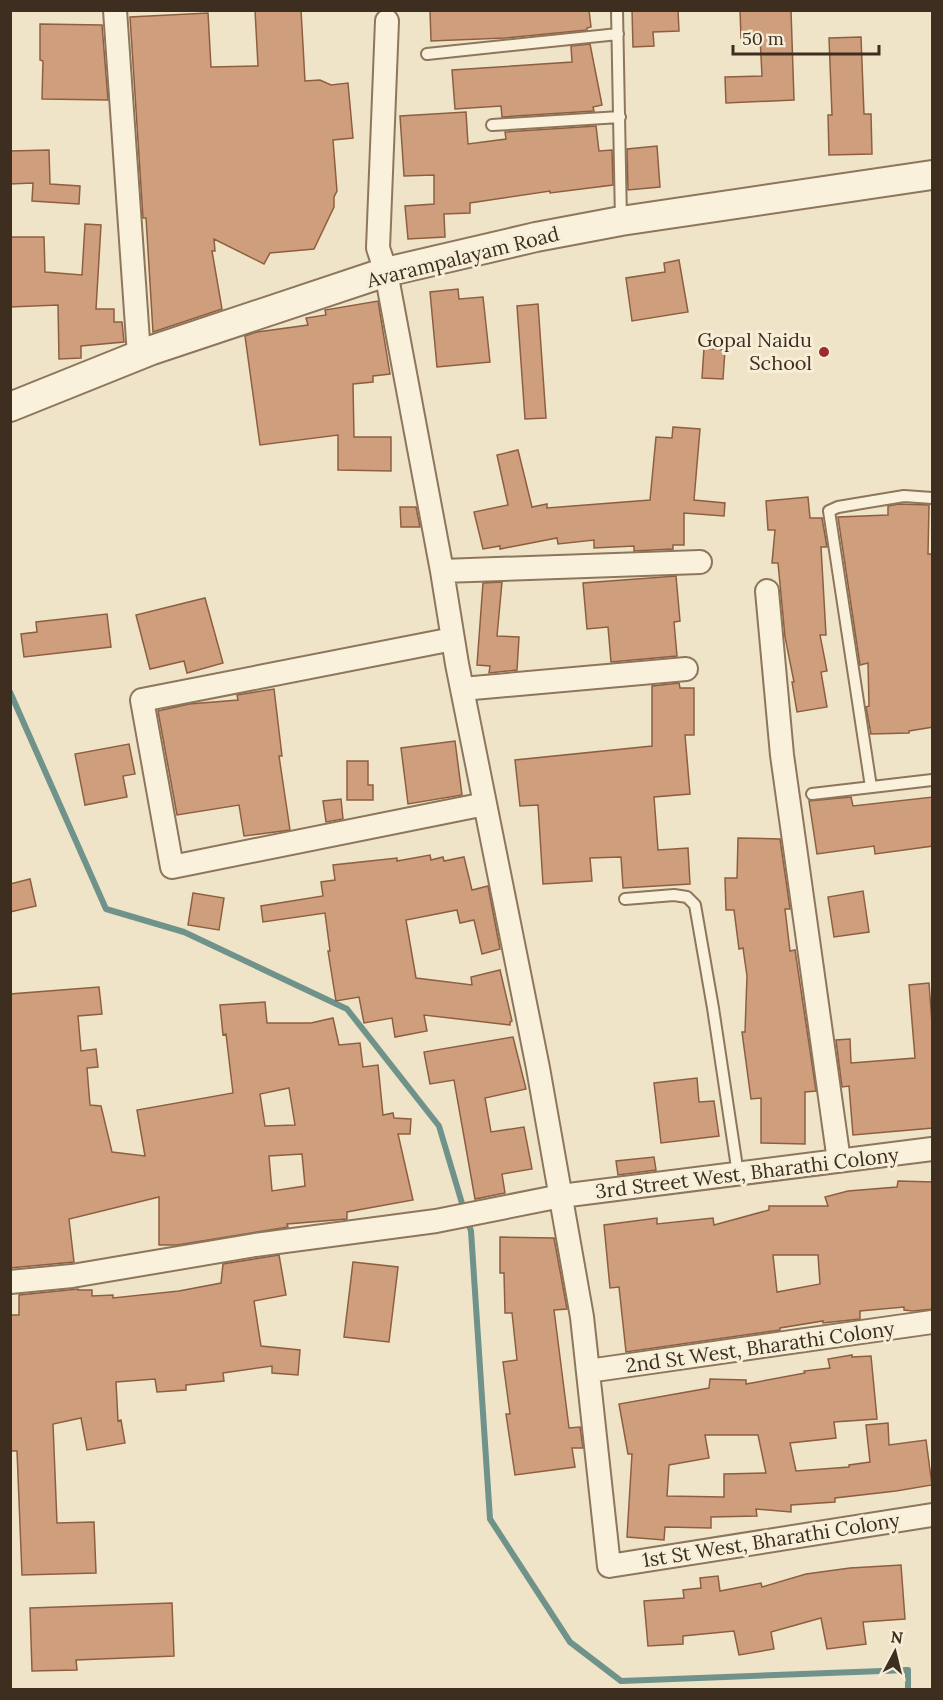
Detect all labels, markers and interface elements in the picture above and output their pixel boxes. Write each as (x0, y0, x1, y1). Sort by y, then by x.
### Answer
scale bar (733, 18, 878, 56)
text: 50 m (742, 27, 784, 50)
street label: Avarampalayam Road (363, 221, 562, 293)
place label: Gopal Naidu School (697, 327, 812, 375)
marker: Gopal Naidu School (817, 345, 831, 359)
street label: 3rd Street West, Bharathi Colony (594, 1141, 900, 1204)
street label: 2nd St West, Bharathi Colony (624, 1315, 896, 1378)
street label: 1st St West, Bharathi Colony (640, 1507, 902, 1572)
north arrow (865, 1622, 925, 1682)
text: N (889, 1626, 904, 1648)

